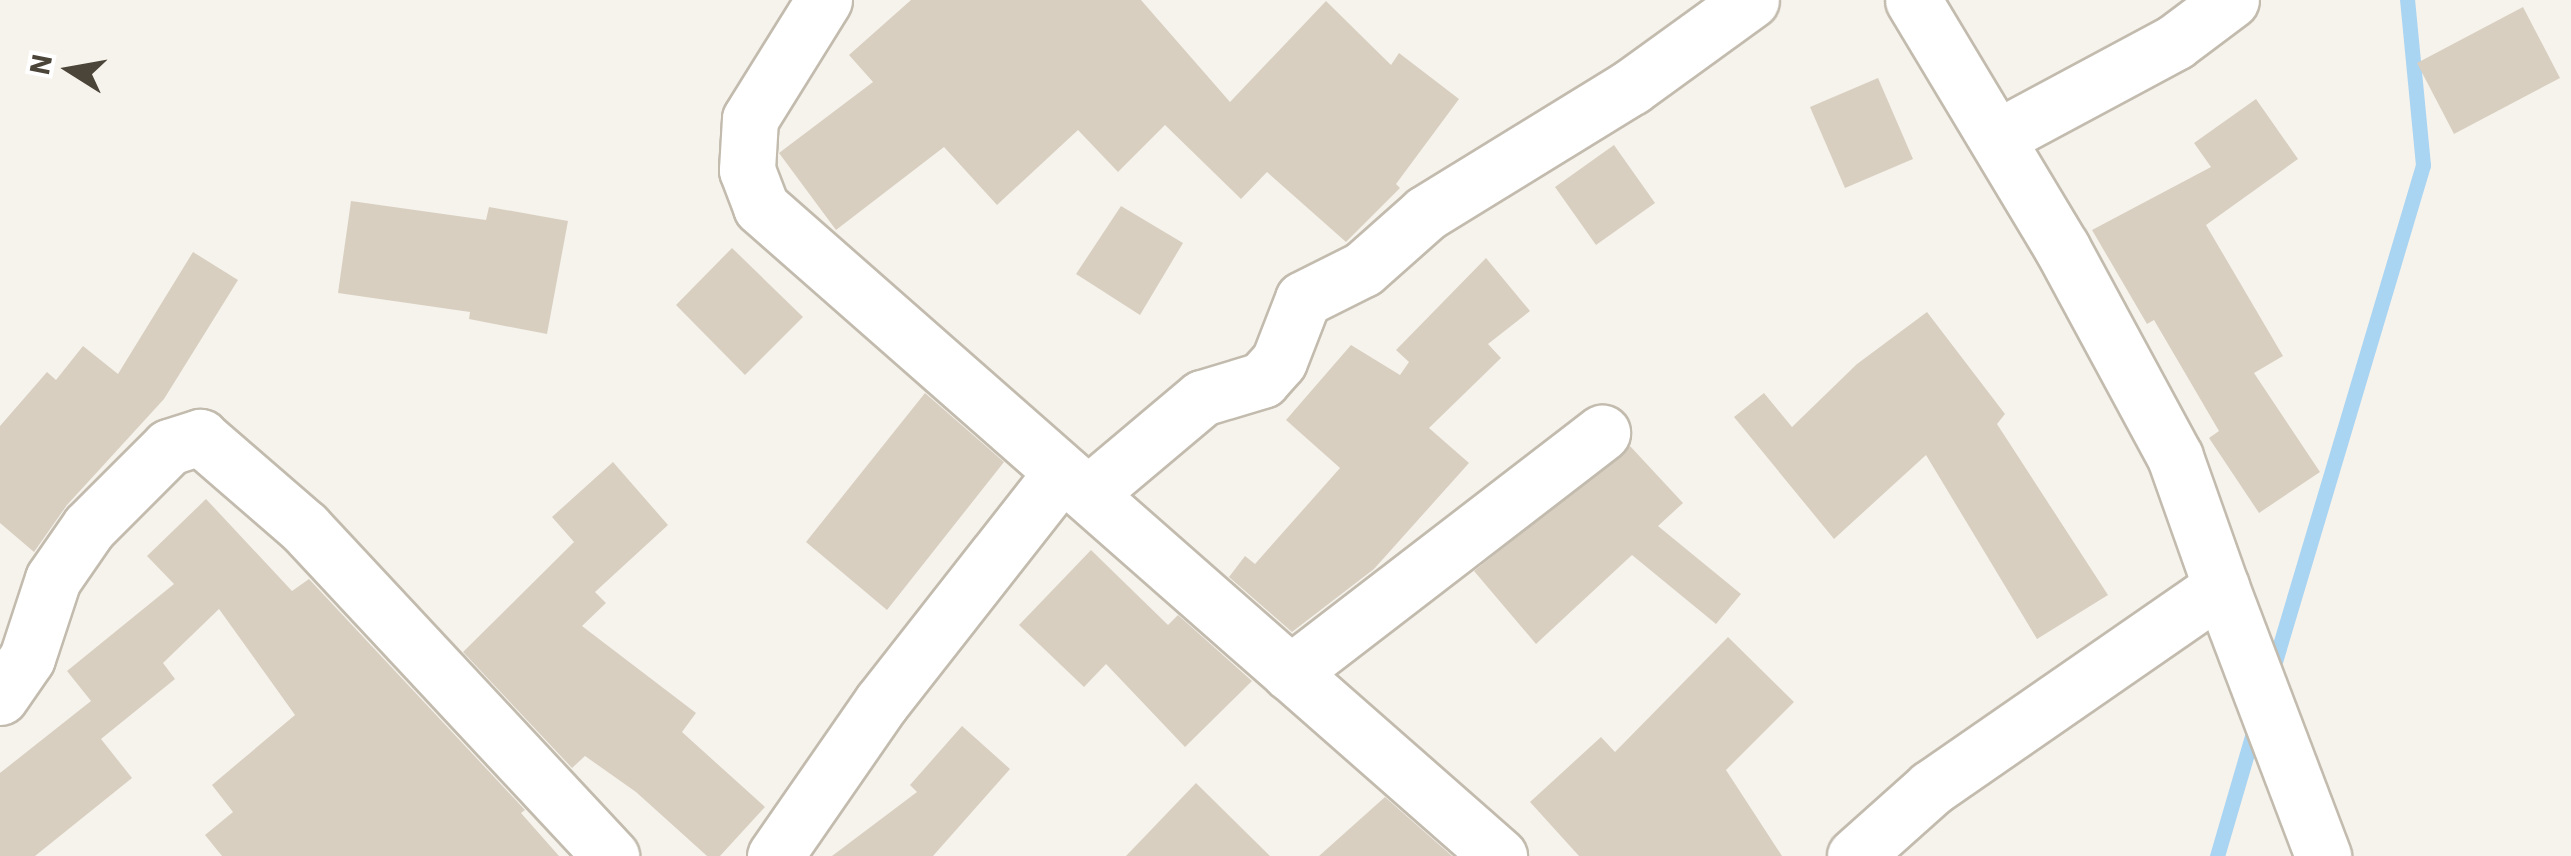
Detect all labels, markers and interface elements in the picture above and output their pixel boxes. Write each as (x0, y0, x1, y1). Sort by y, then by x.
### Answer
north arrow (20, 20, 120, 120)
text: N (20, 51, 60, 78)

